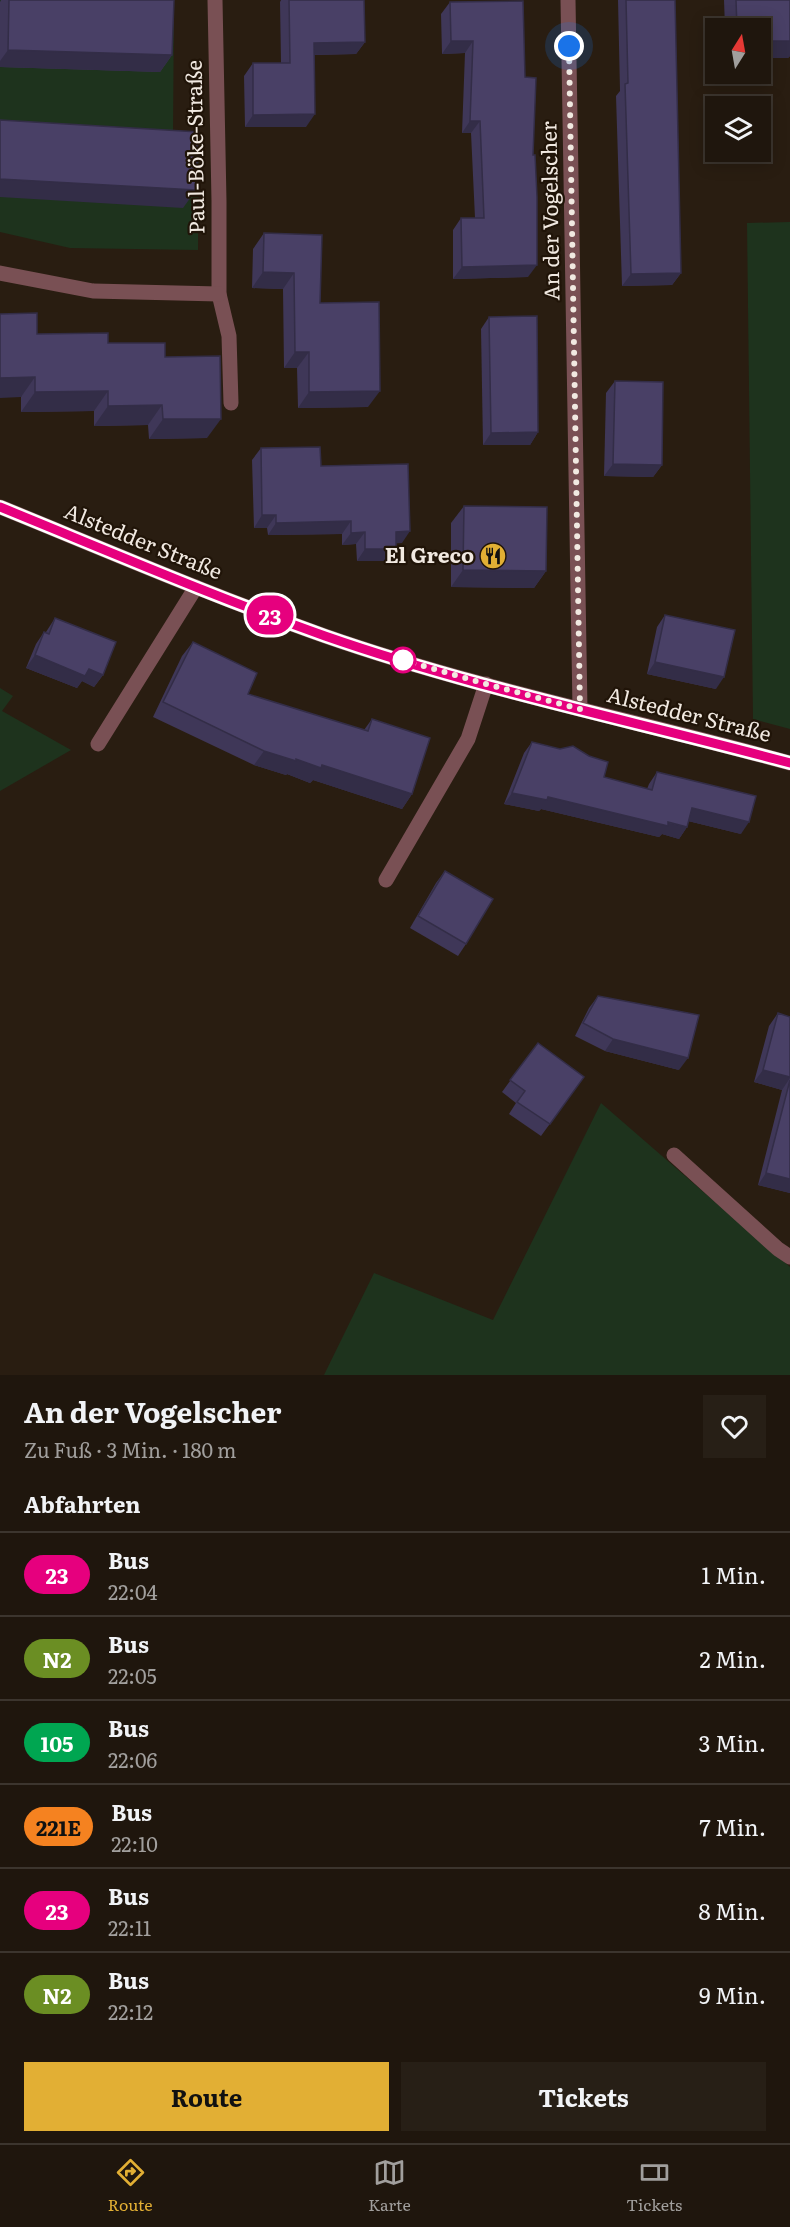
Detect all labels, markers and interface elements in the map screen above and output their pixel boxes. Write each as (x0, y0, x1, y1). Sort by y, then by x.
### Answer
north arrow (705, 18, 771, 84)
map controls (705, 18, 771, 162)
your location (554, 31, 584, 61)
street label: Paul-Böke-Straße (176, 60, 211, 234)
button: layers (705, 96, 771, 162)
street label: An der Vogelscher (531, 121, 566, 301)
street label: Alstedder Straße (60, 494, 228, 586)
place label: El Greco (385, 538, 474, 569)
restaurant icon: El Greco (478, 541, 508, 571)
line badge: 23 (243, 596, 297, 634)
text: 23 (259, 600, 282, 631)
unlabelled marker (390, 647, 416, 673)
street label: Alstedder Straße (604, 677, 775, 748)
text: An der Vogelscher (24, 1390, 281, 1432)
button: heart (703, 1395, 766, 1458)
text: Zu Fuß · 3 Min. · 180 m (24, 1434, 236, 1464)
text: Abfahrten (24, 1487, 141, 1520)
text: Bus (108, 1543, 149, 1576)
text: 1 Min. (702, 1558, 766, 1591)
text: 23 (46, 1559, 69, 1590)
text: 22:04 (108, 1576, 158, 1606)
text: Bus (108, 1627, 149, 1660)
text: 2 Min. (699, 1642, 766, 1675)
text: N2 (43, 1643, 71, 1674)
text: 22:05 (108, 1660, 157, 1690)
text: Bus (108, 1711, 149, 1744)
text: 3 Min. (699, 1726, 766, 1759)
text: 105 (41, 1727, 73, 1758)
text: 22:06 (108, 1744, 157, 1774)
text: Bus (111, 1795, 152, 1828)
text: 7 Min. (699, 1810, 766, 1843)
text: 221E (36, 1811, 81, 1842)
text: 22:10 (111, 1828, 158, 1858)
text: Bus (108, 1879, 149, 1912)
text: 8 Min. (698, 1894, 766, 1927)
text: 23 (46, 1895, 69, 1926)
text: 22:11 (108, 1912, 151, 1942)
text: Bus (108, 1963, 149, 1996)
text: 9 Min. (699, 1978, 766, 2011)
text: N2 (43, 1979, 71, 2010)
text: 22:12 (108, 1996, 153, 2026)
button: Route (24, 2062, 389, 2131)
button: Tickets (401, 2062, 766, 2131)
tab: Route (108, 2156, 153, 2216)
tab: Karte (368, 2156, 411, 2216)
tab: Tickets (626, 2156, 682, 2216)

